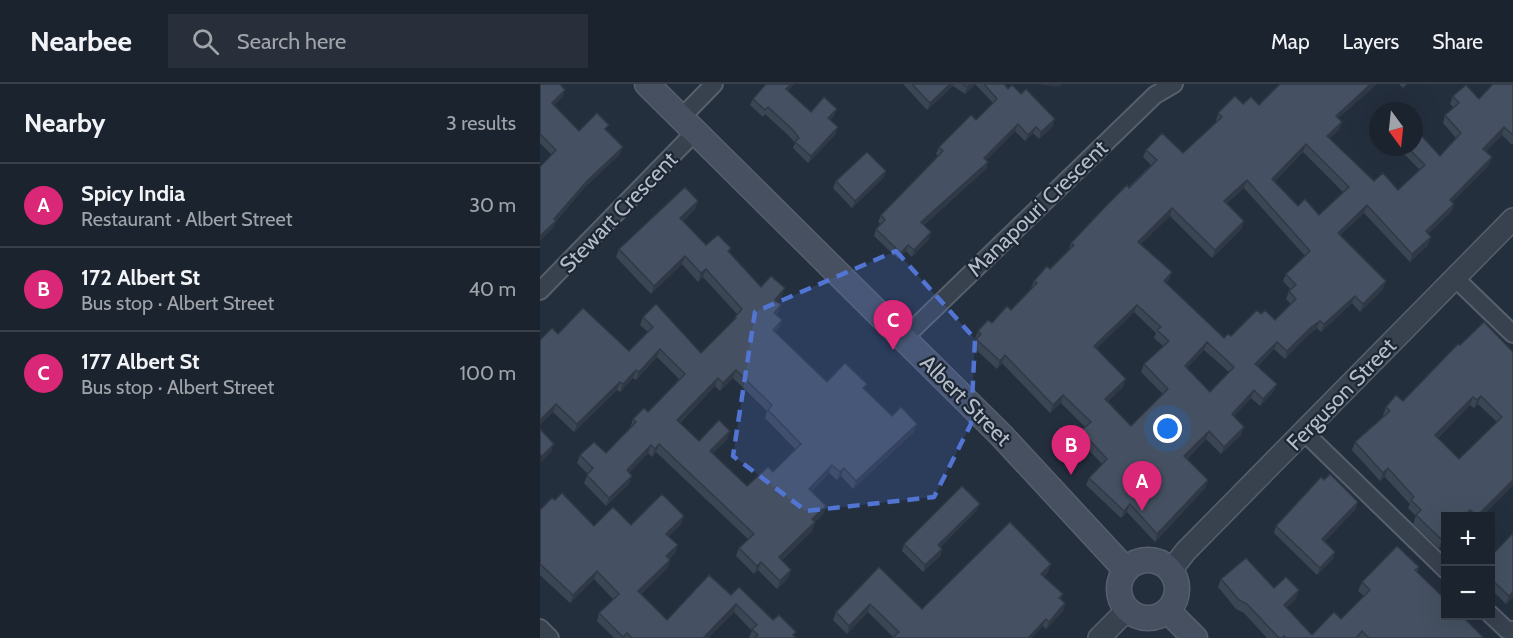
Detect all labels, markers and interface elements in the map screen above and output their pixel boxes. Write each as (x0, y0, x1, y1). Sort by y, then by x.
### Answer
search box (168, 14, 588, 68)
text: Nearbee (30, 24, 132, 58)
icon: search (189, 25, 222, 58)
text: Search here (237, 28, 346, 55)
text: Map (1271, 29, 1310, 54)
text: Layers (1343, 29, 1399, 54)
text: Share (1432, 29, 1483, 54)
north arrow (1369, 102, 1423, 156)
text: Nearby (24, 107, 105, 139)
text: 3 results (446, 111, 516, 135)
street label: Manapouri Crescent (962, 134, 1114, 282)
street label: Stewart Crescent (554, 146, 683, 279)
text: Spicy India (81, 180, 185, 207)
text: A (37, 193, 50, 217)
text: 30 m (469, 193, 516, 217)
text: Restaurant · Albert Street (81, 207, 293, 231)
text: 172 Albert St (81, 264, 200, 291)
text: B (37, 277, 50, 301)
text: 40 m (468, 277, 516, 301)
text: Bus stop · Albert Street (81, 291, 274, 315)
pin: C (874, 300, 912, 350)
street label: Ferguson Street (1281, 332, 1402, 456)
text: 177 Albert St (81, 348, 200, 375)
street label: Albert Street (914, 349, 1017, 452)
text: C (37, 361, 50, 385)
text: 100 m (460, 361, 516, 385)
text: Bus stop · Albert Street (81, 375, 274, 399)
your location (1153, 414, 1182, 443)
pin: B (1052, 426, 1090, 475)
pin: A (1122, 462, 1162, 511)
map controls (1441, 512, 1495, 620)
button: + (1441, 512, 1495, 566)
button: − (1441, 566, 1495, 620)

